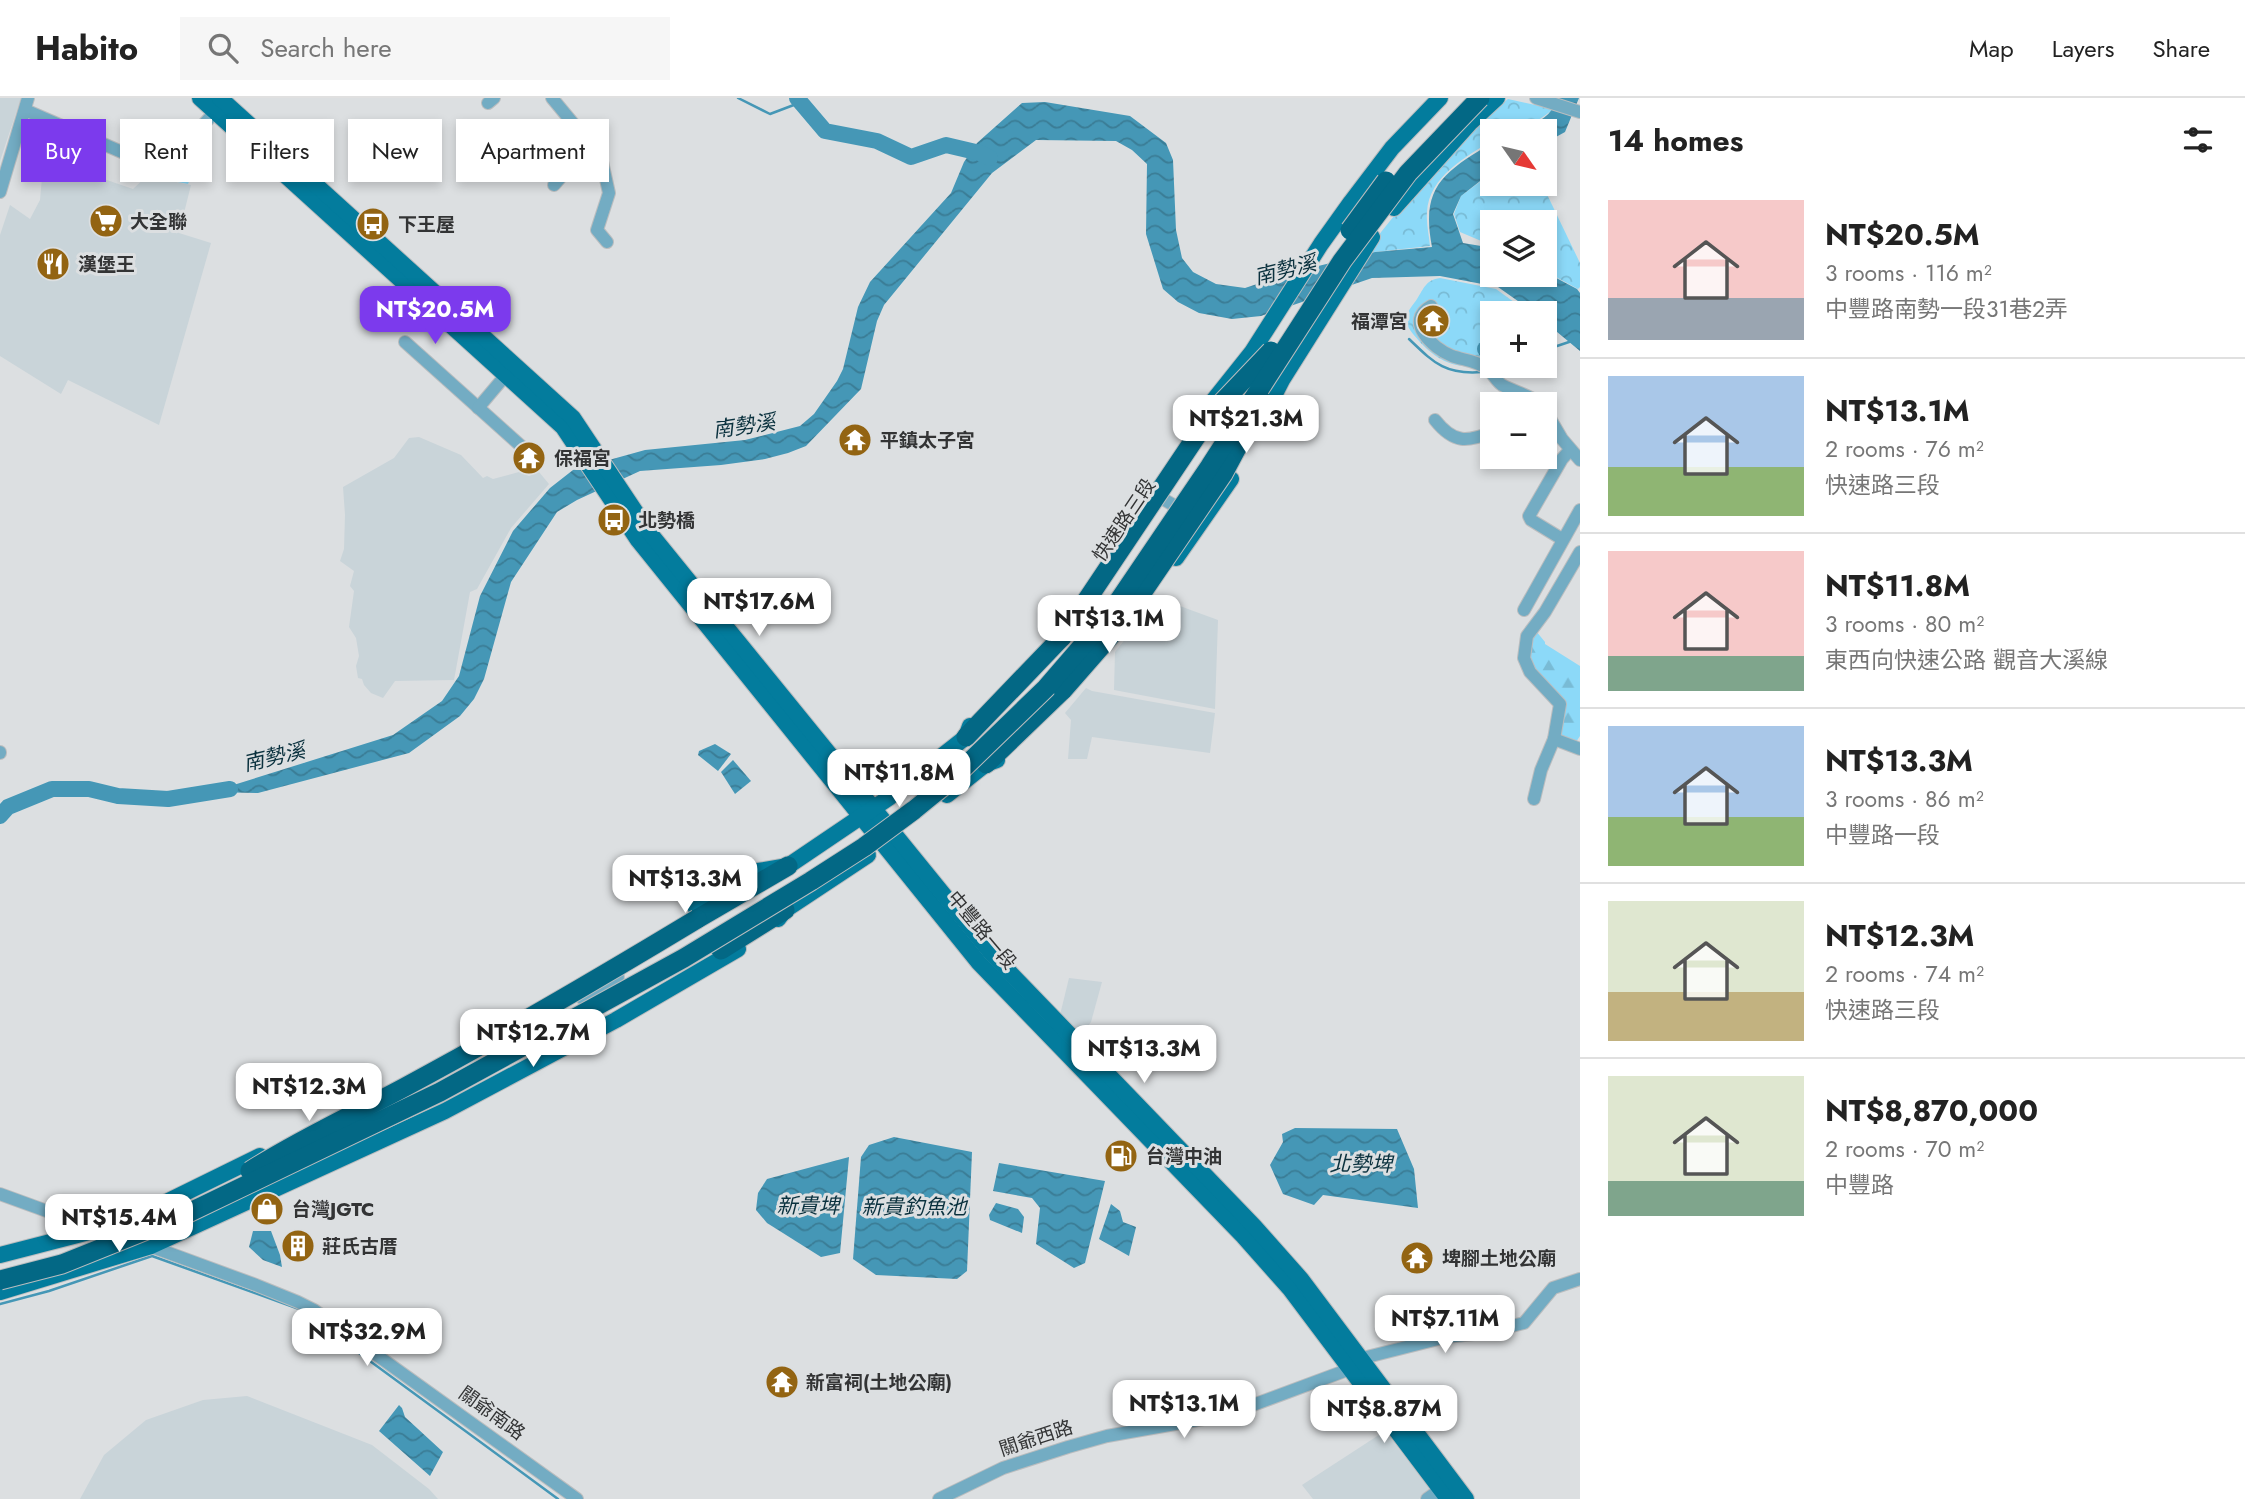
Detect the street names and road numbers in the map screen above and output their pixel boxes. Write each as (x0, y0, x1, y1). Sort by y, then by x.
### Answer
street label: 快速路三段 (1086, 473, 1162, 567)
street label: 中豐路一段 (941, 885, 1023, 975)
street label: 關爺南路 (453, 1380, 531, 1446)
street label: 關爺西路 (996, 1413, 1076, 1463)

